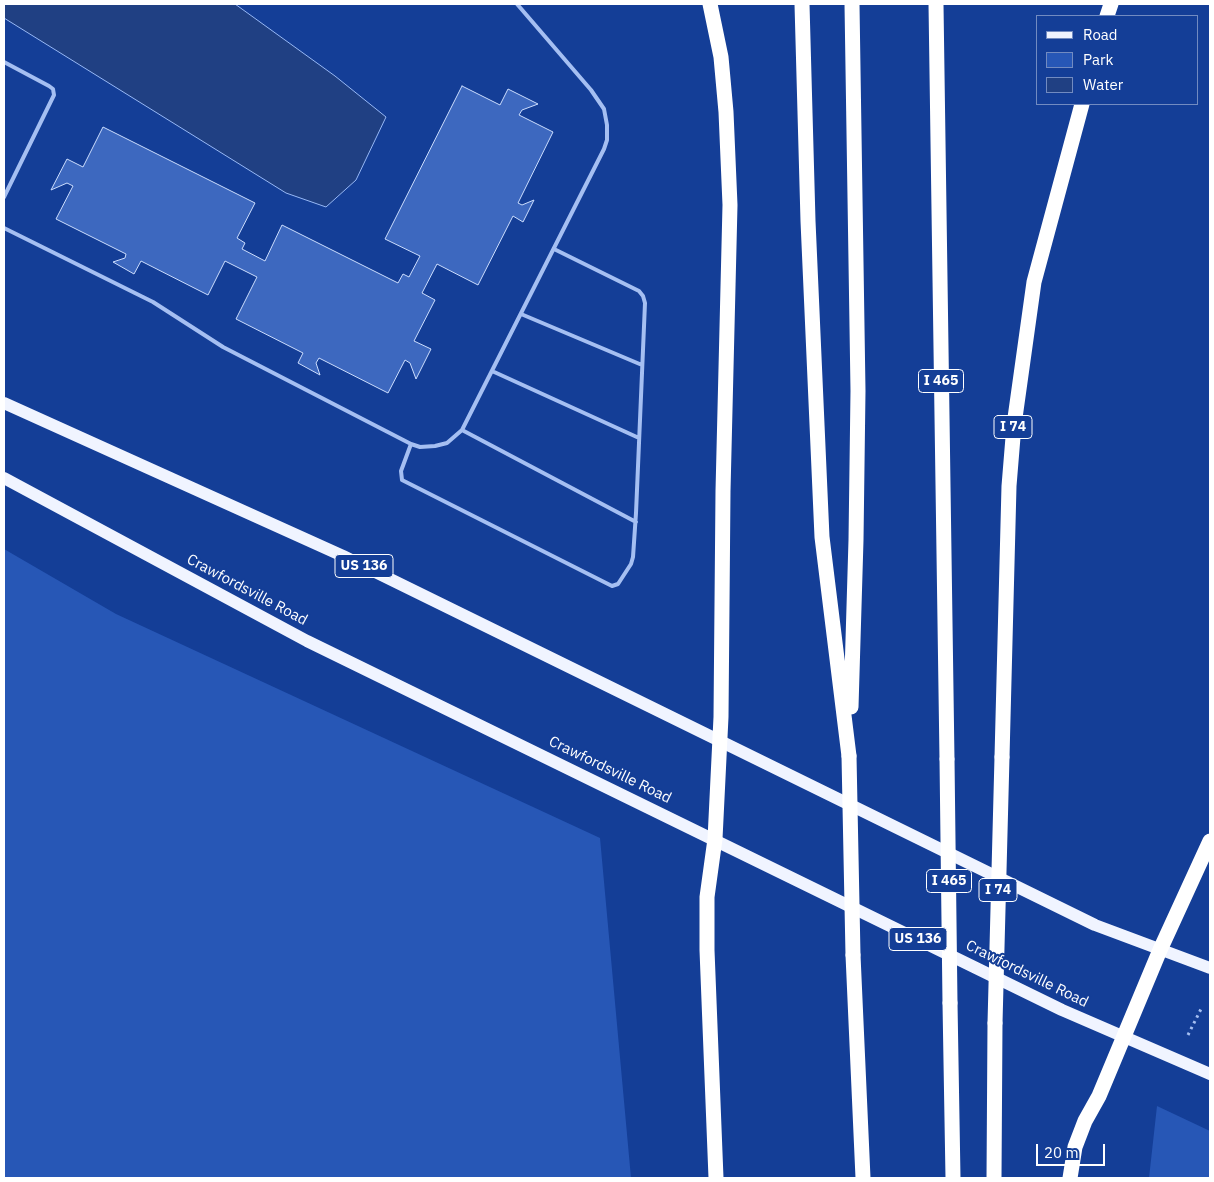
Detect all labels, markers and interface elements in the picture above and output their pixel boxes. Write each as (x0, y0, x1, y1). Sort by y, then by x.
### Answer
legend (1036, 15, 1199, 105)
text: Road (1083, 25, 1118, 44)
text: Park (1083, 50, 1113, 69)
text: Water (1083, 75, 1123, 94)
road number: I 465 (918, 370, 964, 392)
road number: I 74 (994, 416, 1032, 438)
street label: Crawfordsville Road (184, 551, 310, 629)
road number: US 136 (335, 554, 393, 578)
street label: Crawfordsville Road (546, 733, 674, 807)
road number: I 465 (926, 869, 972, 892)
road number: I 74 (979, 878, 1017, 902)
road number: US 136 (889, 928, 947, 951)
street label: Crawfordsville Road (963, 937, 1091, 1011)
scale bar (1039, 1134, 1108, 1166)
text: 20 m (1044, 1143, 1079, 1162)

